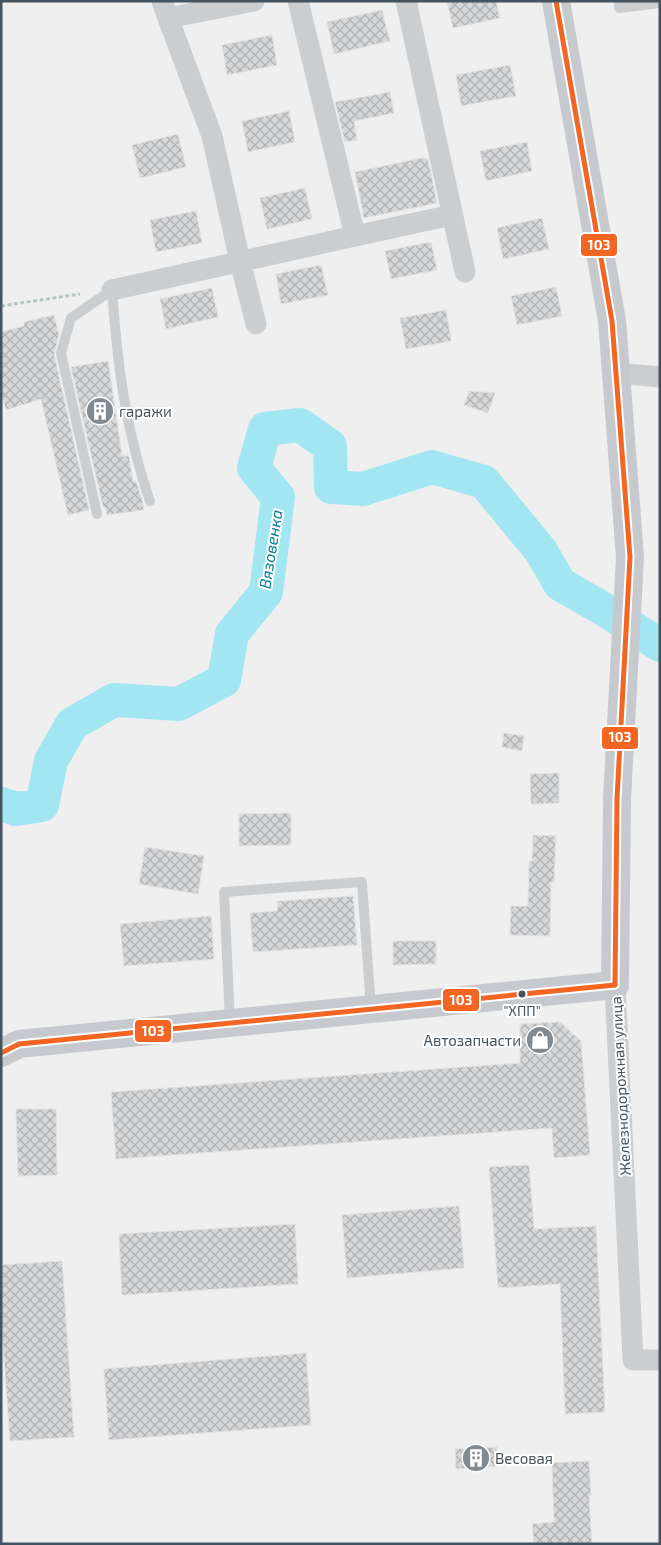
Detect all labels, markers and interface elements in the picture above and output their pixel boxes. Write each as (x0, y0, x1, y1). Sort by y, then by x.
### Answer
line badge: 103 (580, 233, 618, 257)
text: 103 (588, 236, 610, 253)
building icon: гаражи (85, 396, 115, 426)
place label: гаражи (119, 402, 172, 420)
water label: Вязовенка (254, 508, 286, 590)
line badge: 103 (601, 726, 639, 750)
text: 103 (609, 728, 631, 745)
line badge: 103 (442, 988, 480, 1012)
marker: "ХПП" (517, 989, 527, 999)
text: 103 (450, 991, 472, 1008)
street label: Железнодорожная улица (606, 996, 635, 1176)
place label: "ХПП" (503, 1002, 541, 1019)
line badge: 103 (134, 1019, 172, 1043)
text: 103 (142, 1022, 164, 1039)
shop icon: Автозапчасти (525, 1025, 555, 1055)
place label: Автозапчасти (424, 1031, 521, 1049)
building icon: Весовая (461, 1443, 491, 1473)
place label: Весовая (495, 1449, 553, 1467)

